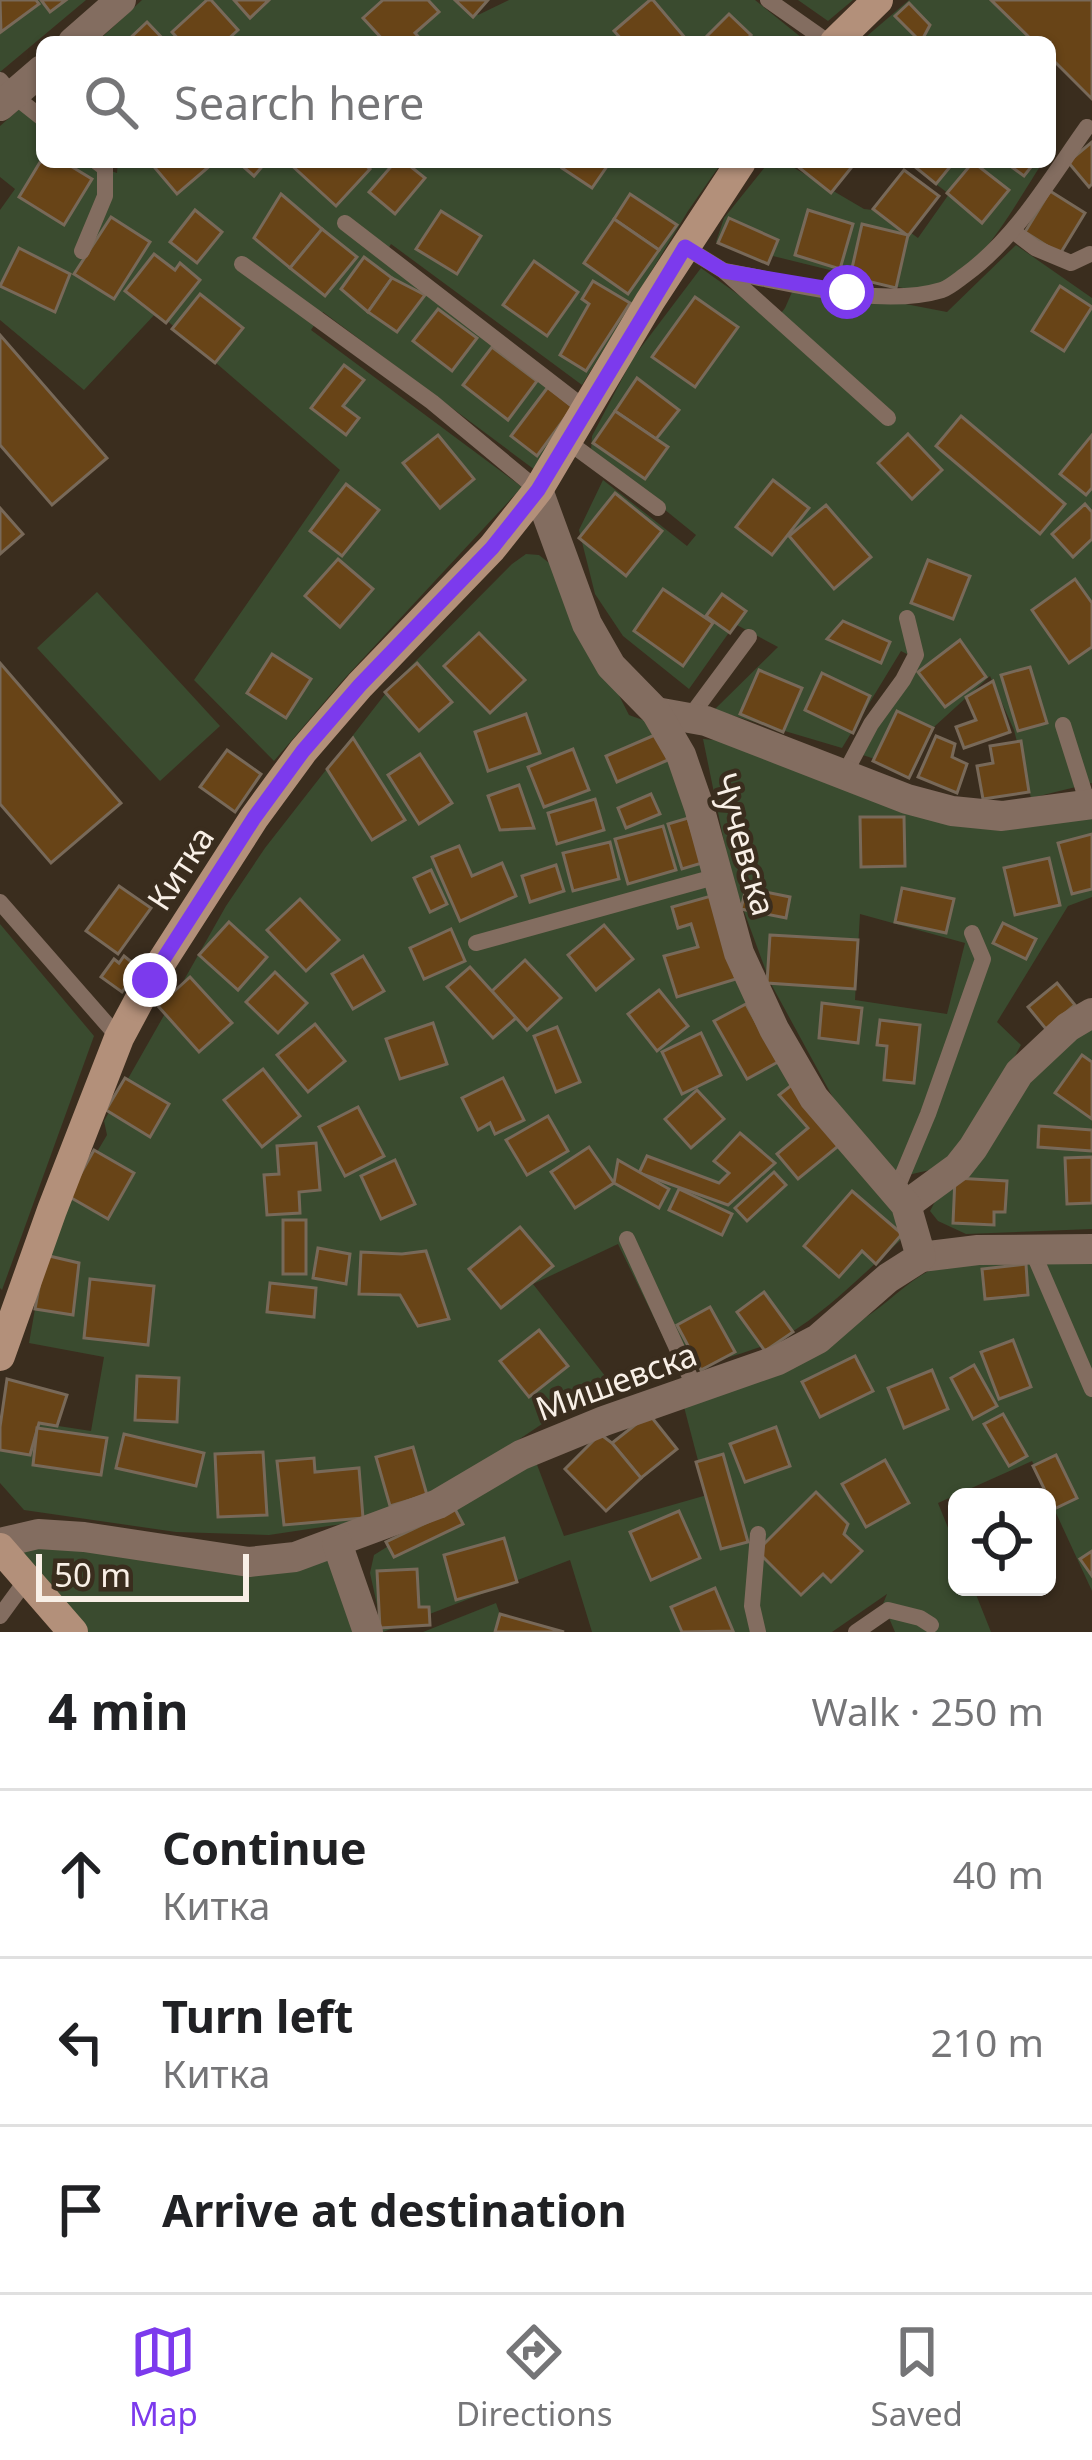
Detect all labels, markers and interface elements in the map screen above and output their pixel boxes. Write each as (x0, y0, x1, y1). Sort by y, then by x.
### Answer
search box (36, 36, 1056, 168)
icon: search (78, 69, 144, 135)
text: Search here (174, 72, 424, 133)
route start (820, 265, 874, 319)
street label: Чучевска (703, 767, 787, 921)
street label: Китка (136, 817, 224, 919)
route end (123, 953, 177, 1007)
street label: Мишевска (529, 1331, 703, 1431)
map controls (948, 1488, 1056, 1596)
button: locate (948, 1488, 1056, 1596)
scale bar (36, 1548, 249, 1601)
text: 50 m (54, 1552, 131, 1597)
text: 4 min (48, 1675, 189, 1745)
text: Walk · 250 m (811, 1684, 1044, 1737)
text: Continue (162, 1817, 367, 1878)
icon: ahead (48, 1841, 114, 1907)
text: 40 m (953, 1847, 1044, 1900)
text: Китка (162, 1878, 270, 1931)
text: Turn left (162, 1985, 353, 2046)
icon: left (48, 2009, 114, 2075)
text: 210 m (930, 2015, 1044, 2068)
text: Китка (162, 2046, 270, 2099)
icon: arrive (48, 2177, 114, 2243)
text: Arrive at destination (162, 2179, 627, 2240)
tab: Map (129, 2319, 198, 2436)
tab: Directions (456, 2319, 613, 2436)
tab: Saved (871, 2319, 963, 2436)

